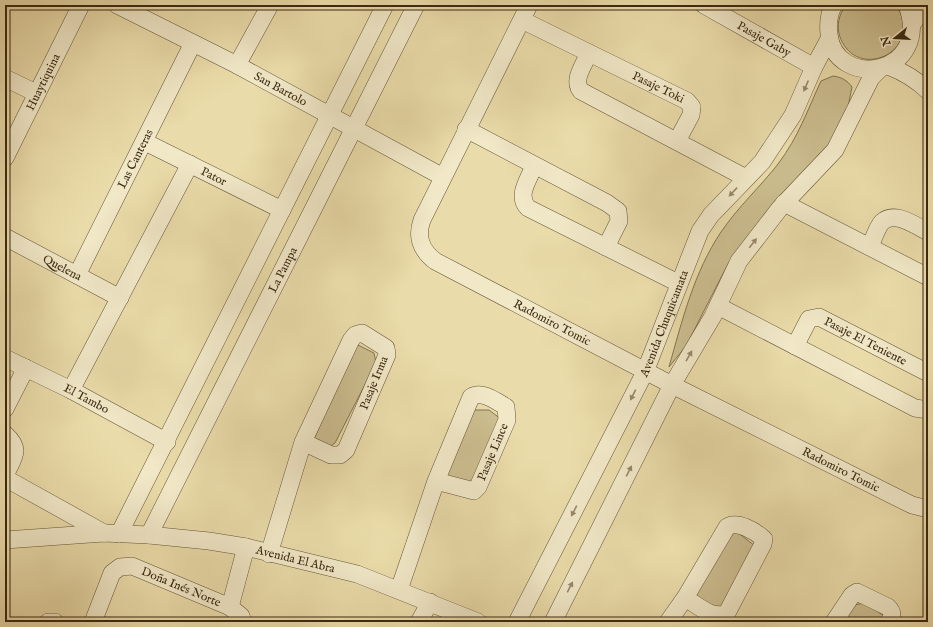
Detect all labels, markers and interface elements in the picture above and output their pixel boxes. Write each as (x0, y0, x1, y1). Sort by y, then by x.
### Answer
street label: Pasaje Gaby (735, 18, 794, 60)
north arrow (875, 18, 915, 58)
text: N (878, 34, 895, 48)
street label: Huaytiquina (22, 50, 64, 113)
street label: San Bartolo (252, 68, 310, 110)
street label: Pasaje Toki (630, 68, 687, 106)
one-way arrow (802, 80, 809, 92)
street label: Las Canteras (114, 127, 156, 191)
street label: Pator (199, 164, 230, 189)
one-way arrow (728, 187, 737, 197)
one-way arrow (748, 237, 757, 248)
street label: La Pampa (265, 244, 301, 295)
street label: Quelena (40, 251, 85, 284)
street label: Avenida Chuquicamata (636, 267, 692, 380)
street label: Radomiro Tomic (511, 296, 593, 349)
street label: Pasaje El Teniente (822, 313, 910, 369)
one-way arrow (686, 350, 693, 362)
street label: Pasaje Irma (356, 353, 392, 412)
street label: El Tambo (61, 380, 112, 417)
one-way arrow (630, 389, 637, 401)
street label: Pasaje Lince (474, 420, 512, 483)
street label: Radomiro Tomic (800, 444, 882, 495)
one-way arrow (626, 465, 632, 477)
one-way arrow (571, 505, 577, 516)
street label: Avenida El Abra (254, 542, 337, 576)
street label: Doña Inés Norte (139, 563, 224, 610)
one-way arrow (567, 581, 574, 593)

